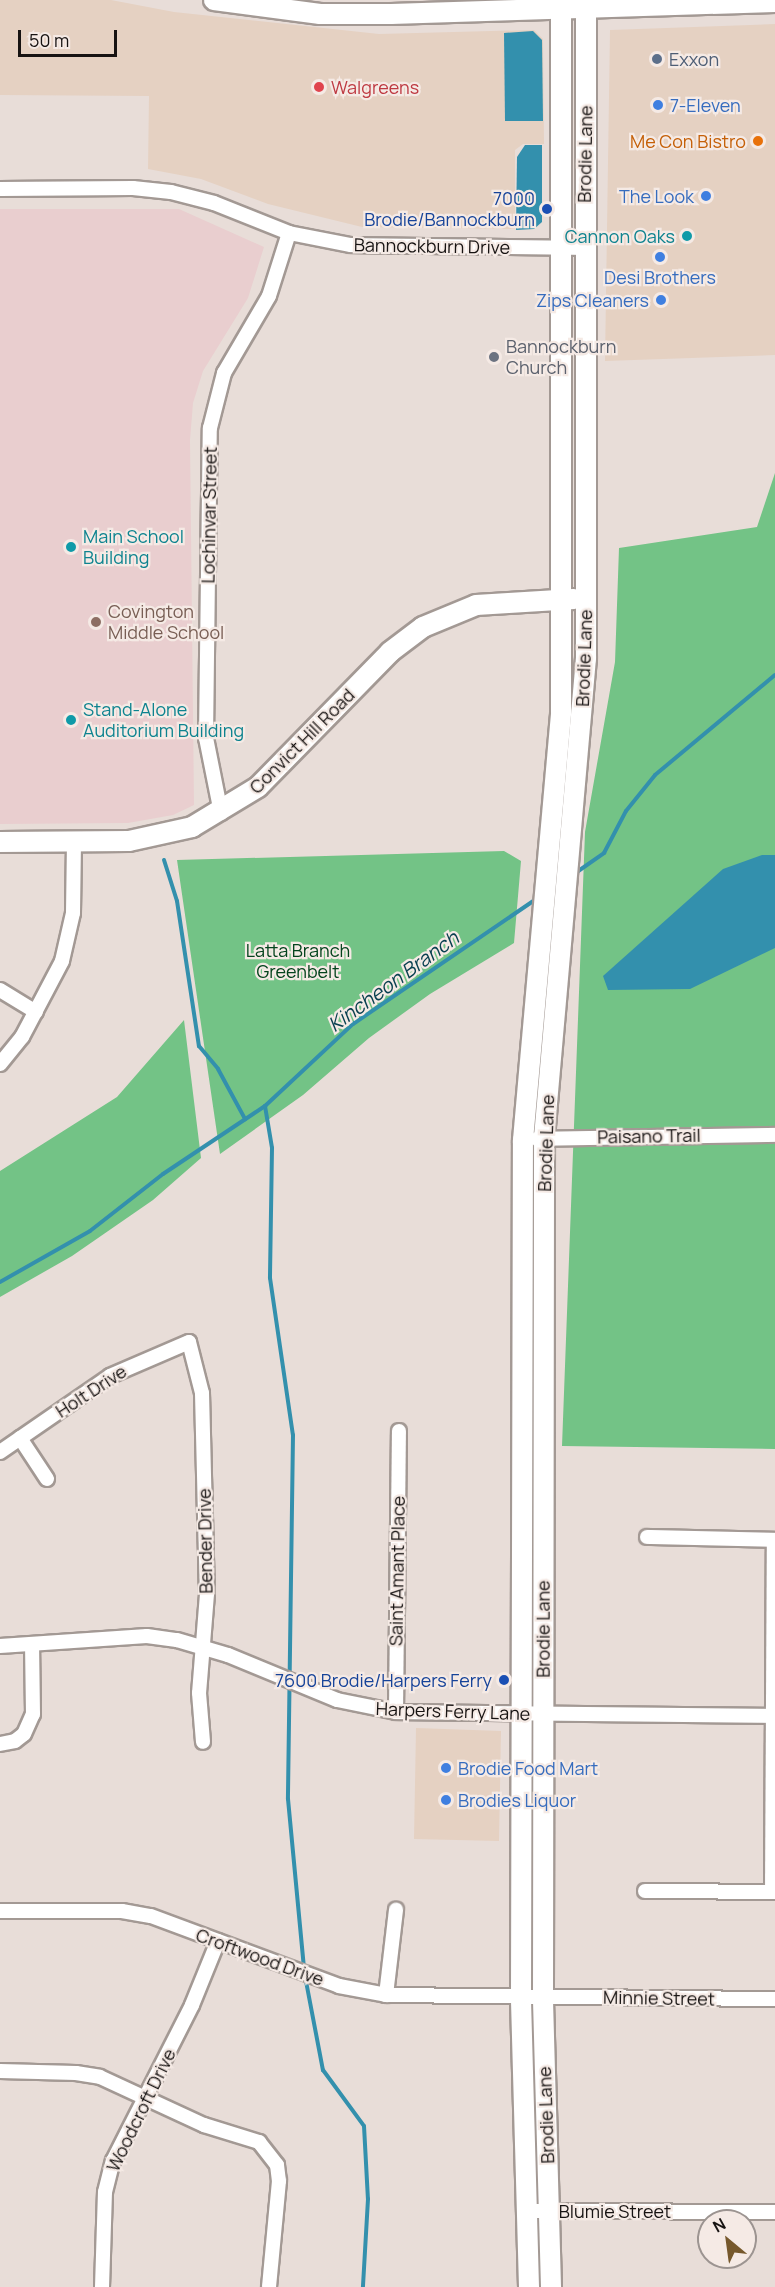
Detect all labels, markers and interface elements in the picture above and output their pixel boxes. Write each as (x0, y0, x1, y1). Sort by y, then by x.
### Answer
scale bar (21, 18, 120, 56)
text: 50 m (29, 28, 69, 52)
place label: Exxon (669, 48, 719, 70)
marker: Exxon (650, 52, 664, 66)
place label: Walgreens (331, 76, 419, 98)
marker: Walgreens (312, 80, 326, 94)
place label: 7-Eleven (670, 94, 741, 116)
marker: 7-Eleven (651, 98, 665, 112)
street label: Brodie Lane (573, 105, 597, 203)
place label: Me Con Bistro (630, 130, 746, 152)
marker: Me Con Bistro (751, 134, 765, 148)
place label: The Look (619, 185, 694, 207)
place label: 7000 Brodie/Bannockburn (364, 188, 535, 230)
marker: The Look (699, 189, 713, 203)
marker: 7000 Brodie/Bannockburn (540, 202, 554, 216)
place label: Cannon Oaks (565, 225, 675, 247)
marker: Cannon Oaks (680, 229, 694, 243)
street label: Bannockburn Drive (354, 234, 510, 258)
marker: Desi Brothers (653, 250, 667, 264)
place label: Desi Brothers (604, 266, 716, 288)
place label: Zips Cleaners (536, 289, 649, 311)
marker: Zips Cleaners (654, 293, 668, 307)
place label: Bannockburn Church (506, 336, 616, 378)
marker: Bannockburn Church (487, 350, 501, 364)
street label: Lochinvar Street (197, 446, 221, 584)
place label: Main School Building (83, 526, 184, 568)
marker: Main School Building (64, 540, 78, 554)
place label: Covington Middle School (108, 601, 224, 644)
street label: Brodie Lane (572, 609, 596, 707)
marker: Covington Middle School (89, 615, 103, 629)
street label: Convict Hill Road (245, 684, 359, 798)
place label: Stand-Alone Auditorium Building (83, 699, 244, 742)
marker: Stand-Alone Auditorium Building (64, 713, 78, 727)
water label: Kincheon Branch (323, 926, 463, 1036)
park label: Latta Branch Greenbelt (246, 940, 350, 982)
street label: Brodie Lane (534, 1094, 558, 1192)
street label: Paisano Trail (597, 1124, 701, 1148)
street label: Holt Drive (52, 1360, 130, 1422)
street label: Bender Drive (193, 1488, 217, 1594)
street label: Saint Amant Place (385, 1496, 409, 1646)
street label: Brodie Lane (532, 1580, 554, 1678)
place label: 7600 Brodie/Harpers Ferry (275, 1669, 492, 1691)
marker: 7600 Brodie/Harpers Ferry (497, 1673, 511, 1687)
street label: Harpers Ferry Lane (375, 1698, 531, 1724)
place label: Brodie Food Mart (458, 1757, 598, 1779)
marker: Brodie Food Mart (439, 1761, 453, 1775)
place label: Brodies Liquor (458, 1789, 576, 1811)
marker: Brodies Liquor (439, 1793, 453, 1807)
street label: Croftwood Drive (193, 1924, 327, 1990)
street label: Minnie Street (603, 1986, 715, 2010)
street label: Woodcroft Drive (102, 2045, 180, 2175)
street label: Brodie Lane (534, 2066, 558, 2164)
street label: Blumie Street (559, 2200, 671, 2222)
north arrow (697, 2209, 757, 2269)
text: N (709, 2213, 730, 2237)

